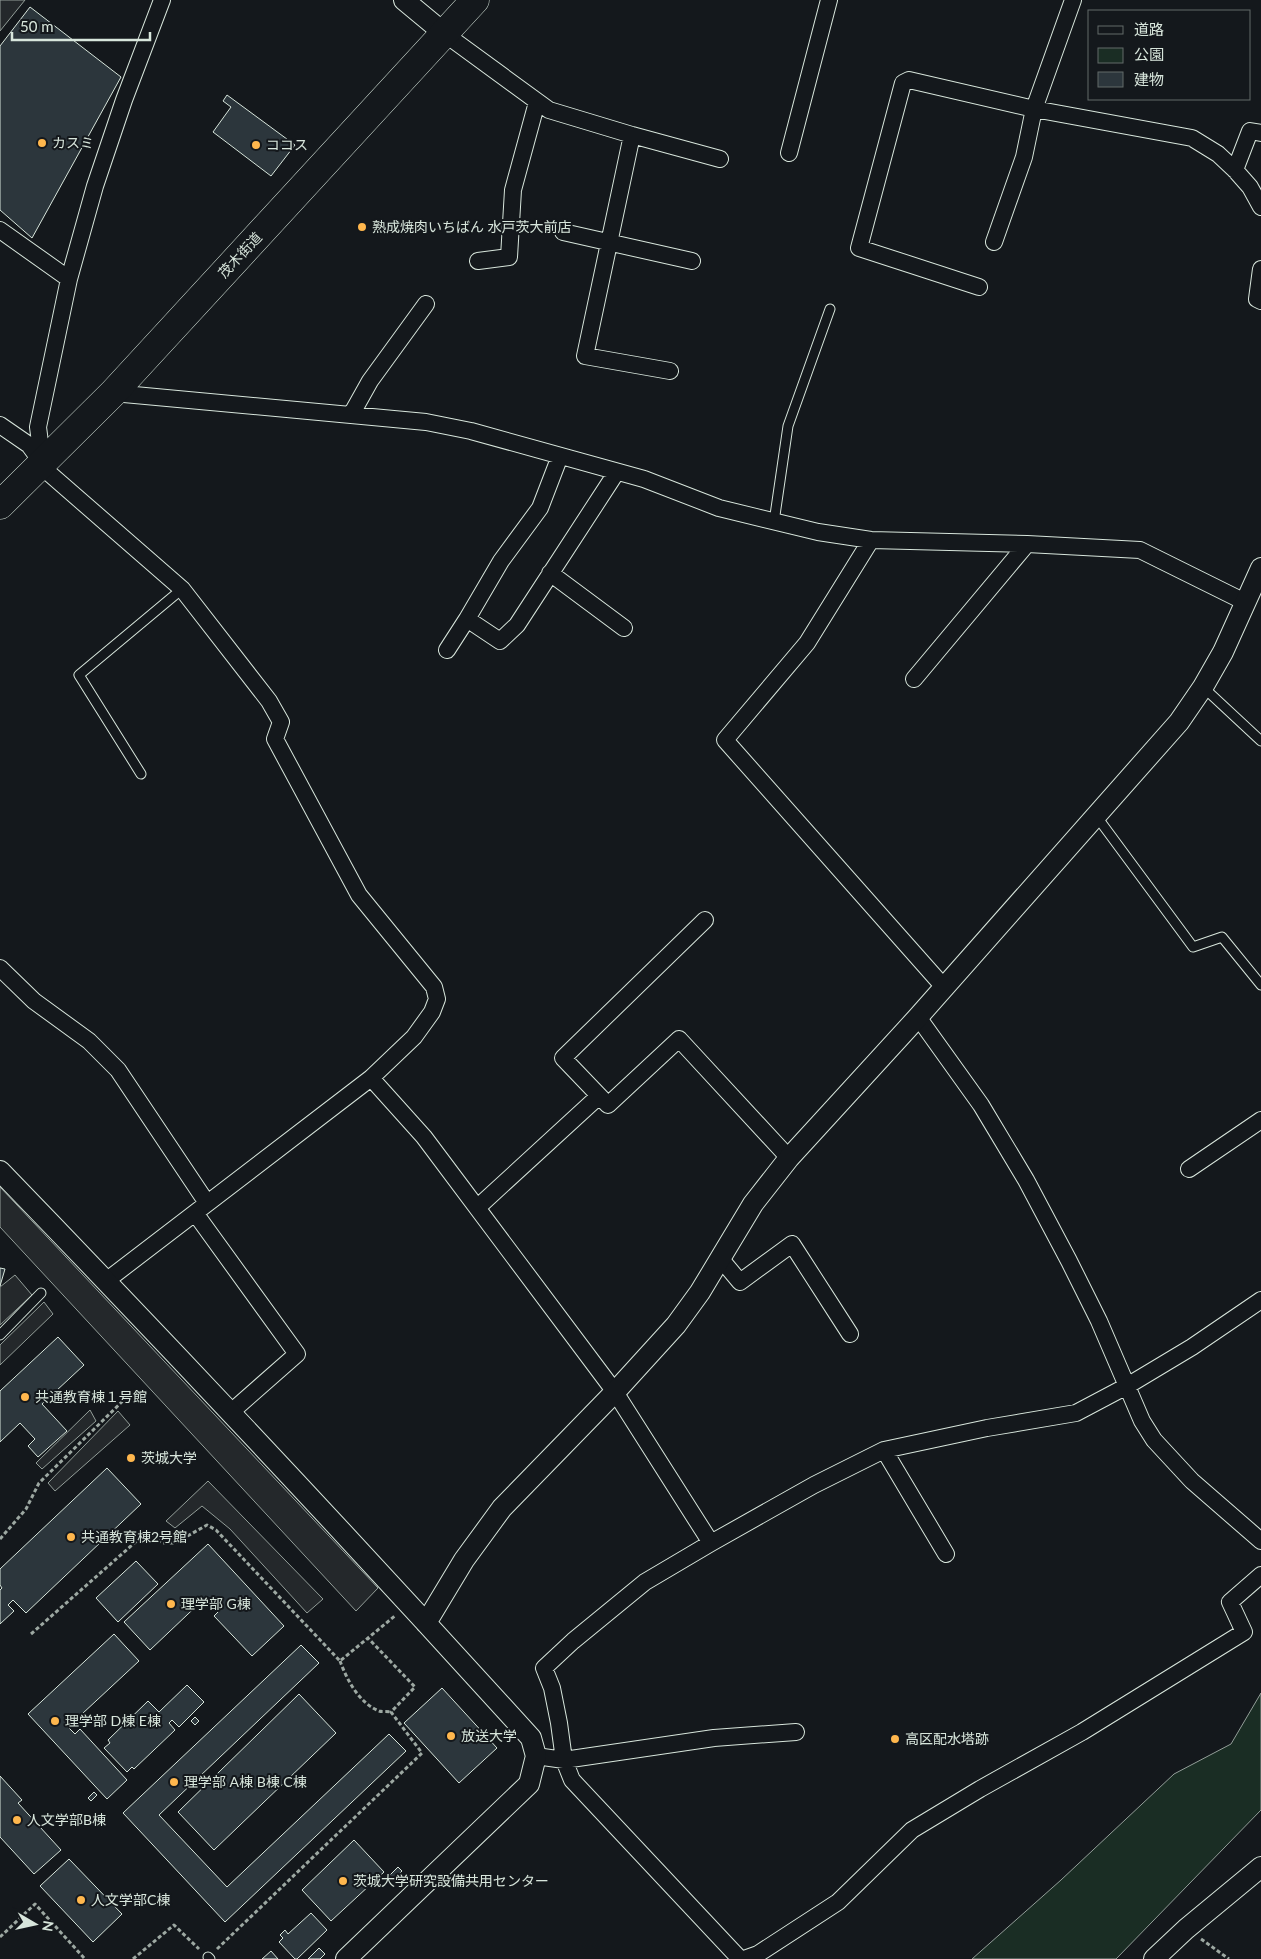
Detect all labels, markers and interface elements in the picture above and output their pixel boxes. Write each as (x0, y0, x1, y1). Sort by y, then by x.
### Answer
scale bar (12, 10, 150, 42)
legend (1088, 10, 1251, 100)
text: 50 m (20, 17, 54, 35)
text: 道路 (1134, 20, 1164, 38)
text: 公園 (1134, 45, 1164, 63)
text: 建物 (1134, 70, 1164, 88)
place label: カスミ (52, 134, 94, 151)
place label: ココス (266, 136, 308, 153)
marker: カスミ (36, 137, 48, 149)
marker: ココス (250, 139, 262, 151)
place label: 熟成焼肉いちばん 水戸茨大前店 (372, 218, 572, 235)
marker: 熟成焼肉いちばん 水戸茨大前店 (356, 221, 368, 233)
street label: 茂木街道 (214, 228, 265, 281)
place label: 共通教育棟１号館 (35, 1388, 147, 1405)
marker: 共通教育棟１号館 (19, 1391, 31, 1403)
place label: 茨城大学 (141, 1449, 197, 1466)
marker: 茨城大学 (125, 1452, 137, 1464)
place label: 共通教育棟2号館 (81, 1528, 187, 1545)
marker: 共通教育棟2号館 (65, 1531, 77, 1543)
place label: 理学部 G棟 (181, 1595, 251, 1612)
marker: 理学部 G棟 (165, 1598, 177, 1610)
place label: 理学部 D棟 E棟 (65, 1712, 161, 1729)
marker: 理学部 D棟 E棟 (49, 1715, 61, 1727)
place label: 放送大学 (461, 1727, 517, 1744)
marker: 放送大学 (445, 1730, 457, 1742)
place label: 高区配水塔跡 (905, 1730, 989, 1747)
marker: 高区配水塔跡 (889, 1733, 901, 1745)
place label: 理学部 A棟 B棟 C棟 (184, 1773, 307, 1790)
marker: 理学部 A棟 B棟 C棟 (168, 1776, 180, 1788)
place label: 人文学部B棟 (27, 1811, 106, 1828)
marker: 人文学部B棟 (11, 1814, 23, 1826)
place label: 茨城大学研究設備共用センター (353, 1872, 549, 1889)
marker: 茨城大学研究設備共用センター (337, 1875, 349, 1887)
place label: 人文学部C棟 (91, 1891, 170, 1908)
marker: 人文学部C棟 (75, 1894, 87, 1906)
north arrow (10, 1899, 60, 1949)
text: N (39, 1919, 58, 1933)

